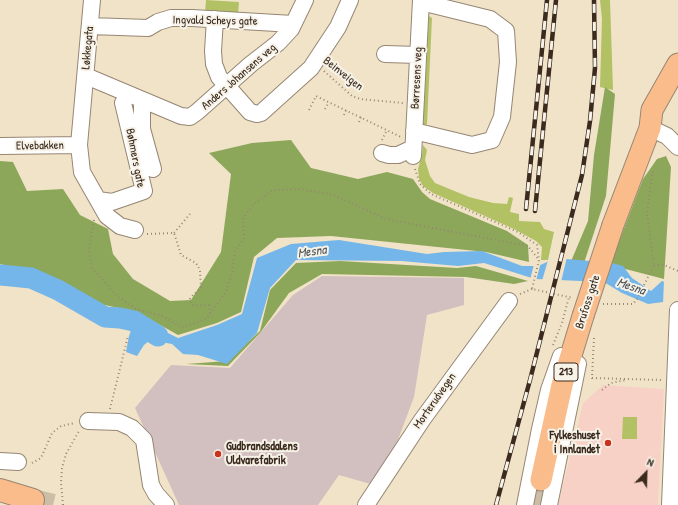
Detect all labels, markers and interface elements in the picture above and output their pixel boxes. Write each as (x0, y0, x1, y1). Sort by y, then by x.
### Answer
street label: Ingvald Scheys gate (172, 13, 258, 29)
street label: Løkkegata (79, 26, 97, 70)
street label: Anders Johansens veg (199, 41, 279, 113)
street label: Børresens veg (408, 47, 426, 109)
street label: Beinveigen (320, 54, 366, 94)
street label: Bøhmers gate (122, 127, 148, 189)
street label: Elvebakken (16, 138, 64, 154)
water label: Mesna (297, 242, 327, 262)
street label: Brufoss gate (573, 273, 603, 331)
water label: Mesna (615, 275, 647, 299)
road number: 213 (554, 363, 578, 381)
street label: Morterudvegen (411, 370, 459, 432)
place label: Fylkeshuset i Innlandet (549, 429, 600, 457)
marker: Fylkeshuset i Innlandet (603, 438, 613, 448)
place label: Gudbrandsdalens Uldvarefabrik (226, 440, 298, 468)
marker: Gudbrandsdalens Uldvarefabrik (213, 449, 223, 459)
north arrow (626, 453, 666, 493)
text: N (645, 454, 656, 470)

